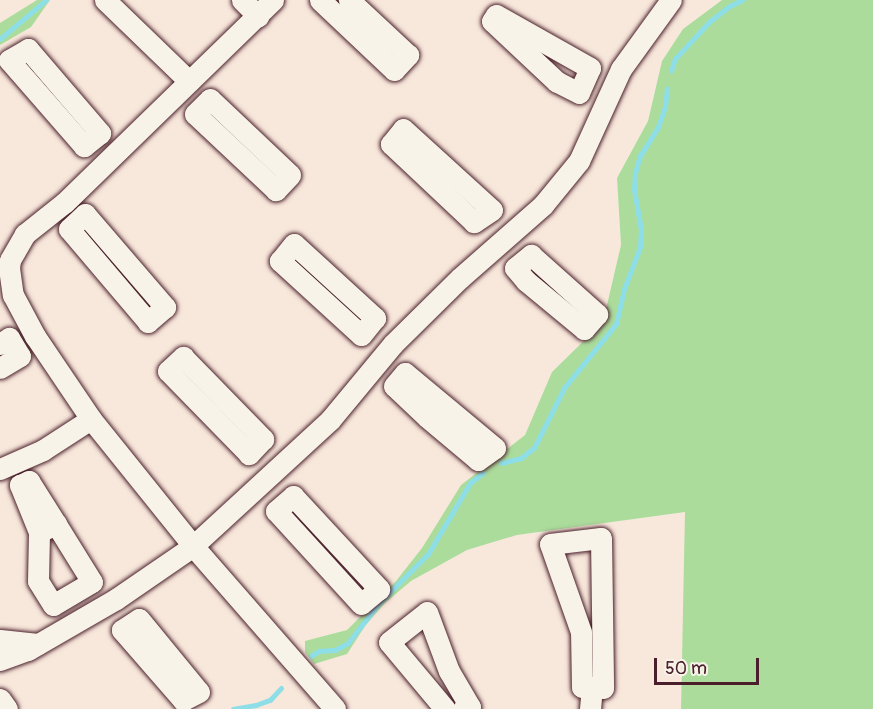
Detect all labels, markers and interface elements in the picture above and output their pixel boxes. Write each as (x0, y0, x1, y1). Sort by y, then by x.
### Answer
scale bar (657, 646, 762, 684)
text: 50 m (665, 657, 707, 680)

